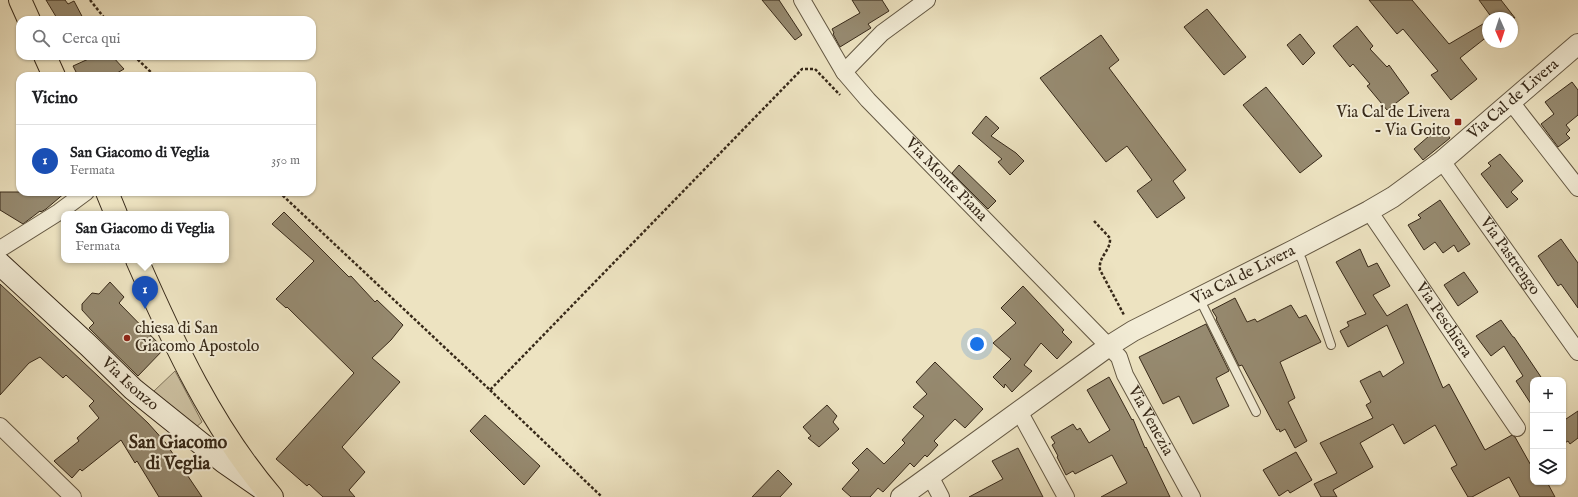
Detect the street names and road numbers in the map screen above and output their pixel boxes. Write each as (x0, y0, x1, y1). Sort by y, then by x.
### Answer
street label: Via Cal de Livera (1463, 55, 1563, 145)
street label: Via Monte Piana (900, 133, 992, 226)
street label: Via Pastrengo (1475, 212, 1545, 300)
street label: Via Cal de Livera (1187, 241, 1299, 310)
street label: Via Peschiera (1410, 278, 1476, 362)
street label: Via Isonzo (96, 353, 163, 416)
street label: Via Venezia (1123, 382, 1178, 460)

